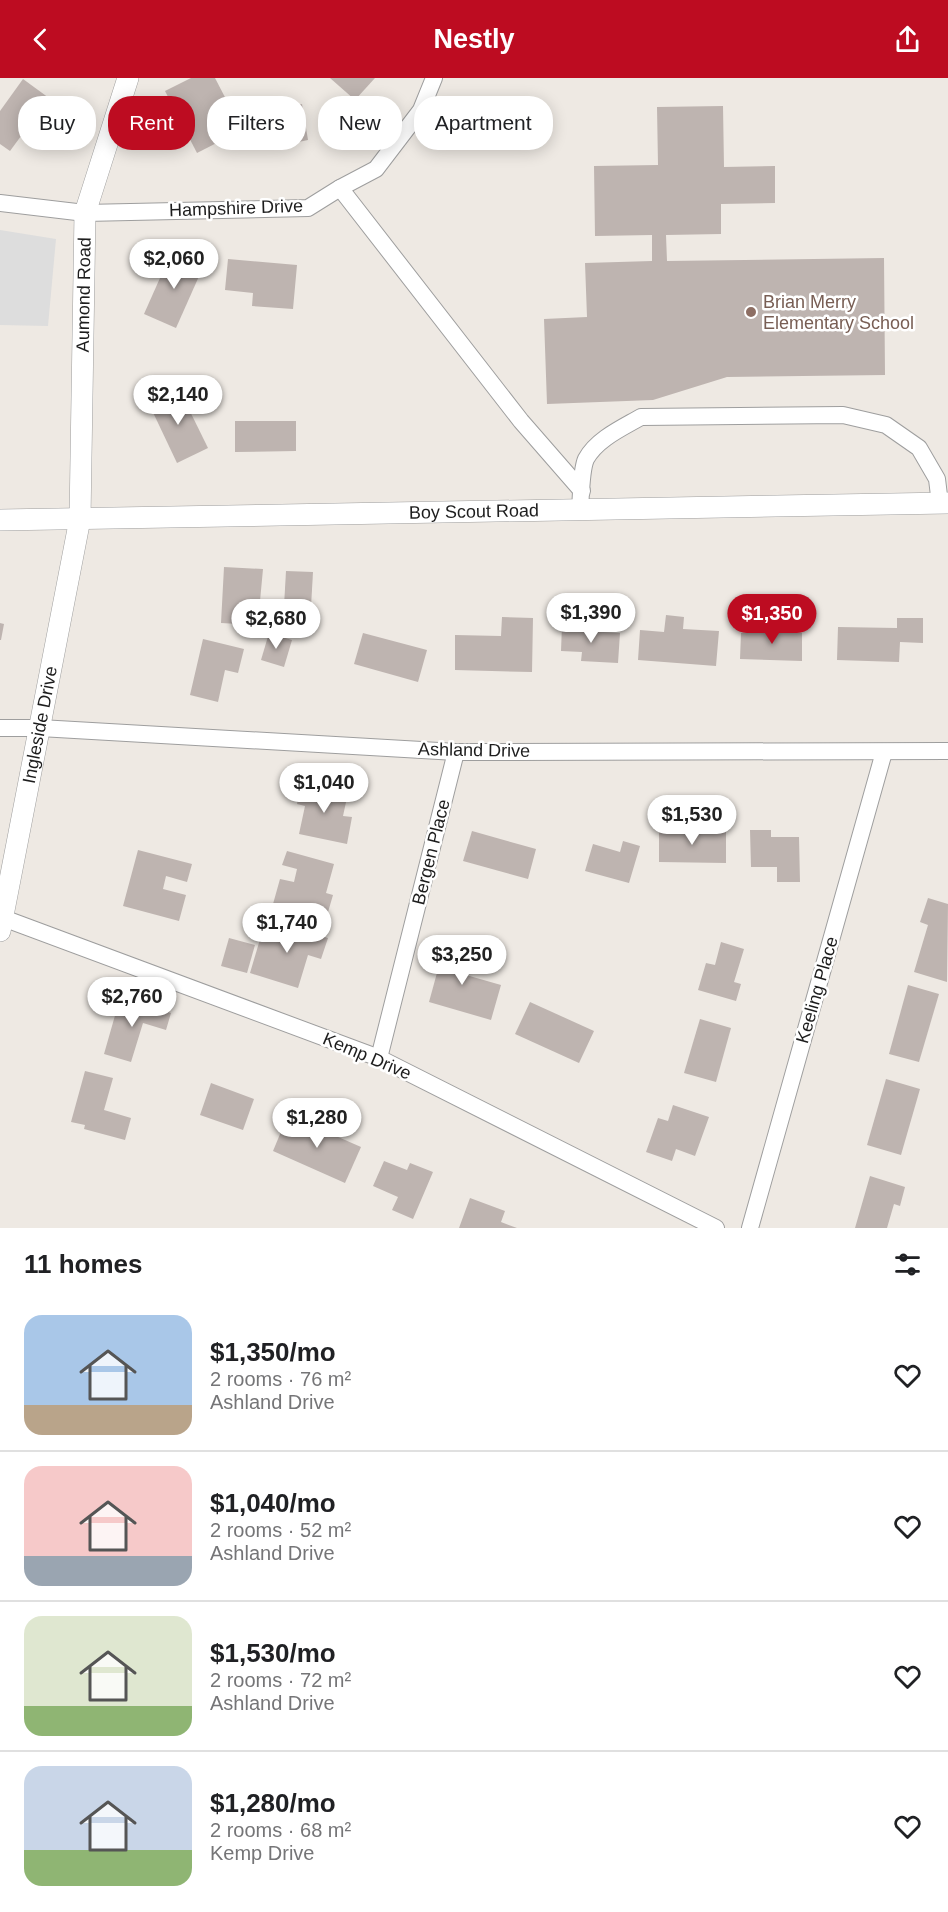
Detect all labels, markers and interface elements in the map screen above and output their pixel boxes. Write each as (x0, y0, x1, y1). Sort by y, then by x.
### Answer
icon: back (24, 23, 57, 56)
icon: share (891, 23, 924, 56)
text: Nestly (433, 24, 515, 54)
chip: Buy (18, 96, 96, 150)
chip: Rent (108, 96, 195, 150)
chip: Filters (207, 96, 306, 150)
chip: New (318, 96, 402, 150)
chip: Apartment (414, 96, 553, 150)
street label: Hampshire Drive (169, 196, 303, 220)
street label: Aumond Road (73, 237, 95, 352)
pin: $2,060 (125, 239, 223, 290)
text: $2,060 (143, 247, 205, 269)
place label: Brian Merry Elementary School (763, 292, 914, 333)
marker: Brian Merry Elementary School (744, 305, 758, 319)
pin: $2,140 (129, 375, 227, 426)
text: $2,140 (147, 383, 209, 405)
street label: Boy Scout Road (409, 500, 539, 523)
pin: $1,390 (542, 593, 640, 644)
pin: $1,350 (723, 594, 821, 645)
pin: $2,680 (227, 599, 325, 650)
text: $1,390 (560, 601, 622, 623)
text: $1,350 (741, 602, 803, 624)
text: $2,680 (245, 607, 307, 629)
street label: Ingleside Drive (19, 664, 61, 785)
street label: Ashland Drive (418, 739, 530, 761)
pin: $1,040 (275, 763, 373, 814)
text: $1,040 (293, 771, 355, 793)
pin: $1,530 (643, 795, 741, 846)
street label: Bergen Place (408, 797, 454, 907)
text: $1,530 (661, 803, 723, 825)
pin: $1,740 (238, 903, 336, 954)
text: $1,740 (256, 911, 318, 933)
street label: Keeling Place (792, 934, 842, 1046)
pin: $3,250 (413, 935, 511, 986)
text: $3,250 (431, 943, 493, 965)
pin: $2,760 (83, 977, 181, 1028)
text: $2,760 (101, 985, 163, 1007)
street label: Kemp Drive (320, 1028, 414, 1084)
pin: $1,280 (268, 1098, 366, 1149)
text: $1,280 (286, 1106, 348, 1128)
icon: filters (891, 1248, 924, 1281)
text: 11 homes (24, 1249, 143, 1279)
text: $1,350/mo (210, 1337, 336, 1367)
icon: home (72, 1339, 144, 1411)
icon: heart (891, 1359, 924, 1392)
text: 2 rooms · 76 m² (210, 1368, 351, 1390)
text: Ashland Drive (210, 1391, 335, 1413)
text: $1,040/mo (210, 1488, 336, 1518)
icon: home (72, 1490, 144, 1562)
icon: heart (891, 1510, 924, 1543)
text: 2 rooms · 52 m² (210, 1519, 351, 1541)
text: Ashland Drive (210, 1542, 335, 1564)
text: $1,530/mo (210, 1638, 336, 1668)
icon: home (72, 1640, 144, 1712)
icon: heart (891, 1660, 924, 1693)
text: 2 rooms · 72 m² (210, 1669, 351, 1691)
text: Ashland Drive (210, 1692, 335, 1714)
text: $1,280/mo (210, 1788, 336, 1818)
icon: home (72, 1790, 144, 1862)
icon: heart (891, 1810, 924, 1843)
text: 2 rooms · 68 m² (210, 1819, 351, 1841)
text: Kemp Drive (210, 1842, 314, 1864)

